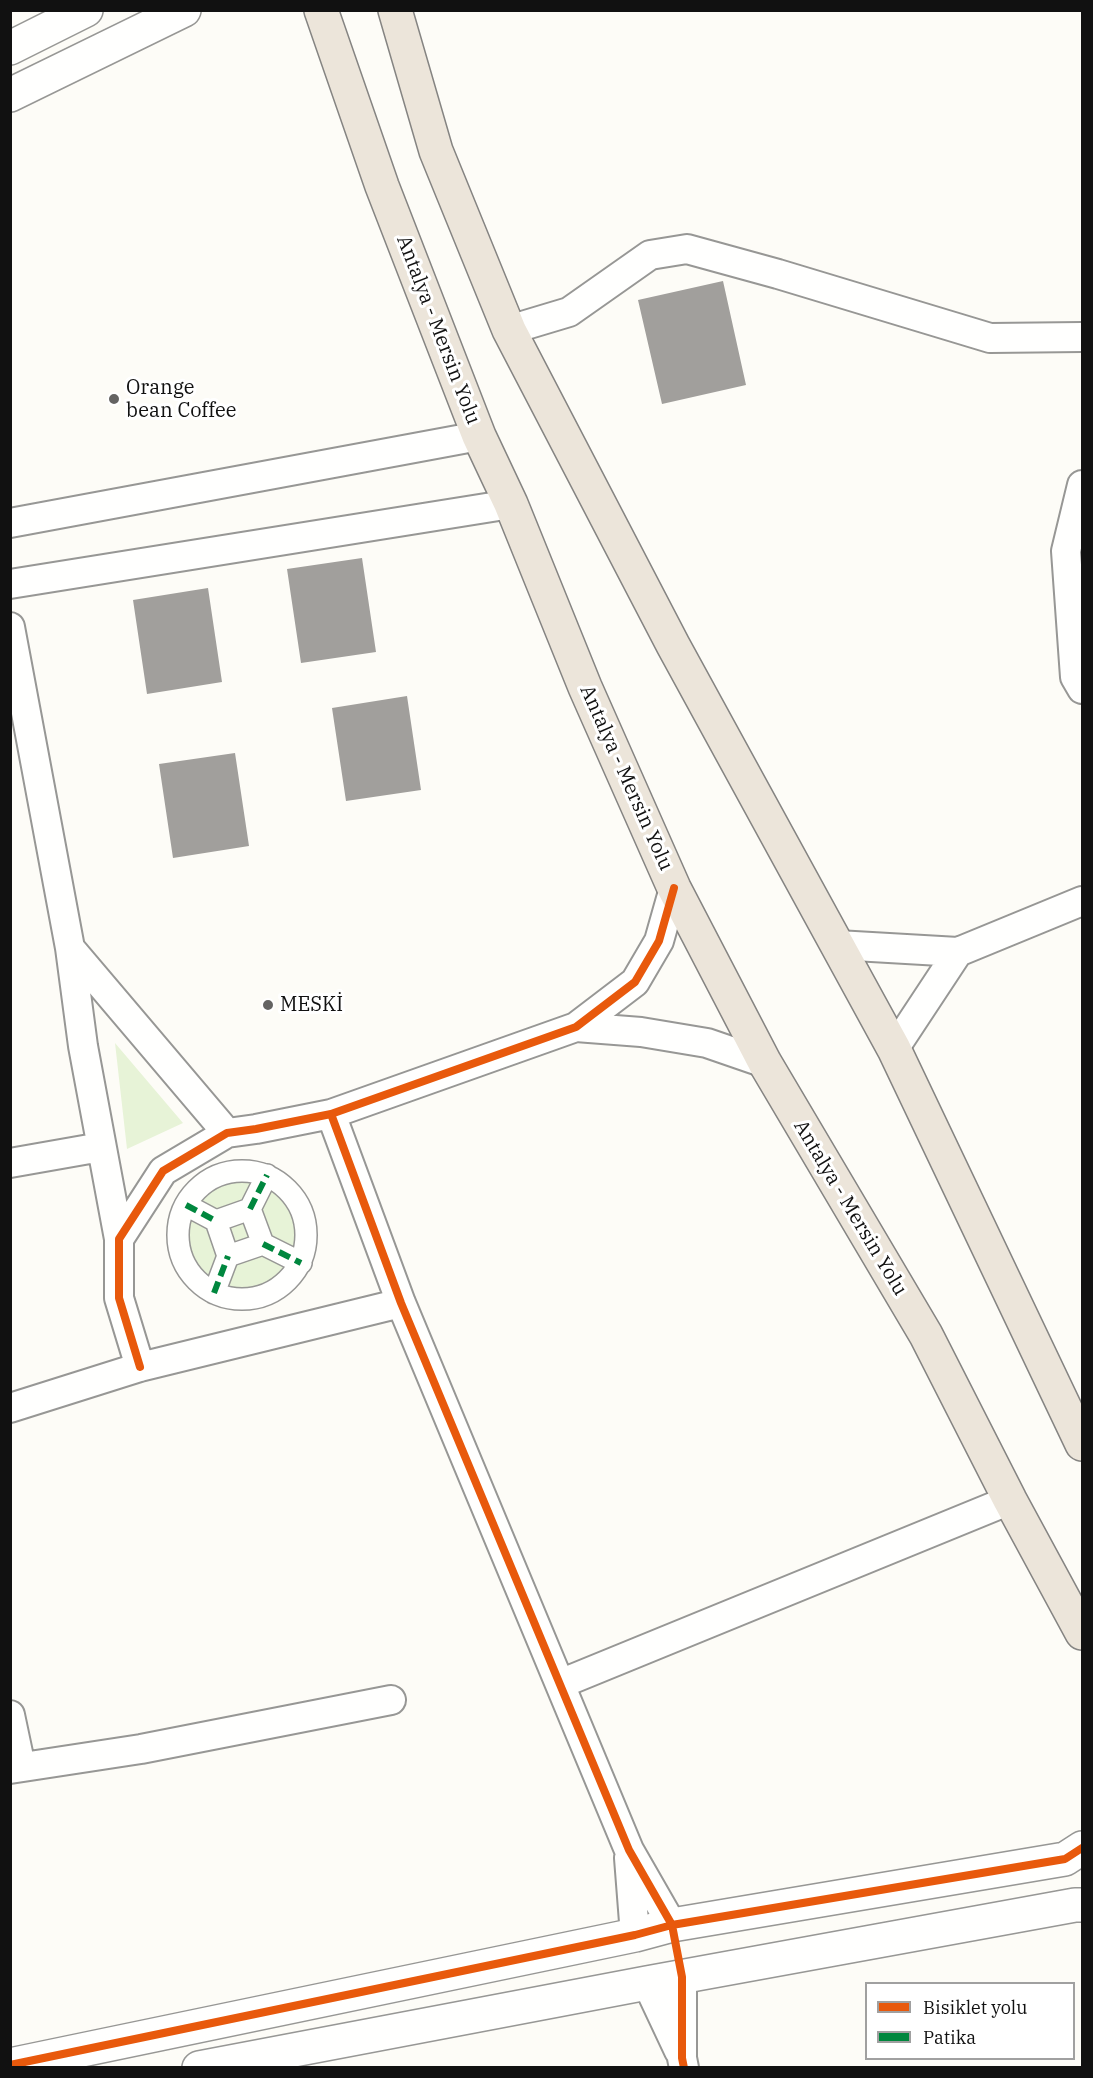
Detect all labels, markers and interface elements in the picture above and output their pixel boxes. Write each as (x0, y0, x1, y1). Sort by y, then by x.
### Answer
street label: Antalya - Mersin Yolu (391, 232, 485, 428)
place label: Orange bean Coffee (126, 376, 236, 423)
marker: Orange bean Coffee (107, 392, 121, 406)
street label: Antalya - Mersin Yolu (574, 682, 678, 874)
place label: MESKİ (280, 993, 343, 1017)
marker: MESKİ (261, 998, 275, 1012)
street label: Antalya - Mersin Yolu (788, 1116, 912, 1300)
legend (865, 1982, 1075, 2060)
text: Bisiklet yolu (923, 1996, 1027, 2019)
text: Patika (923, 2026, 976, 2049)

